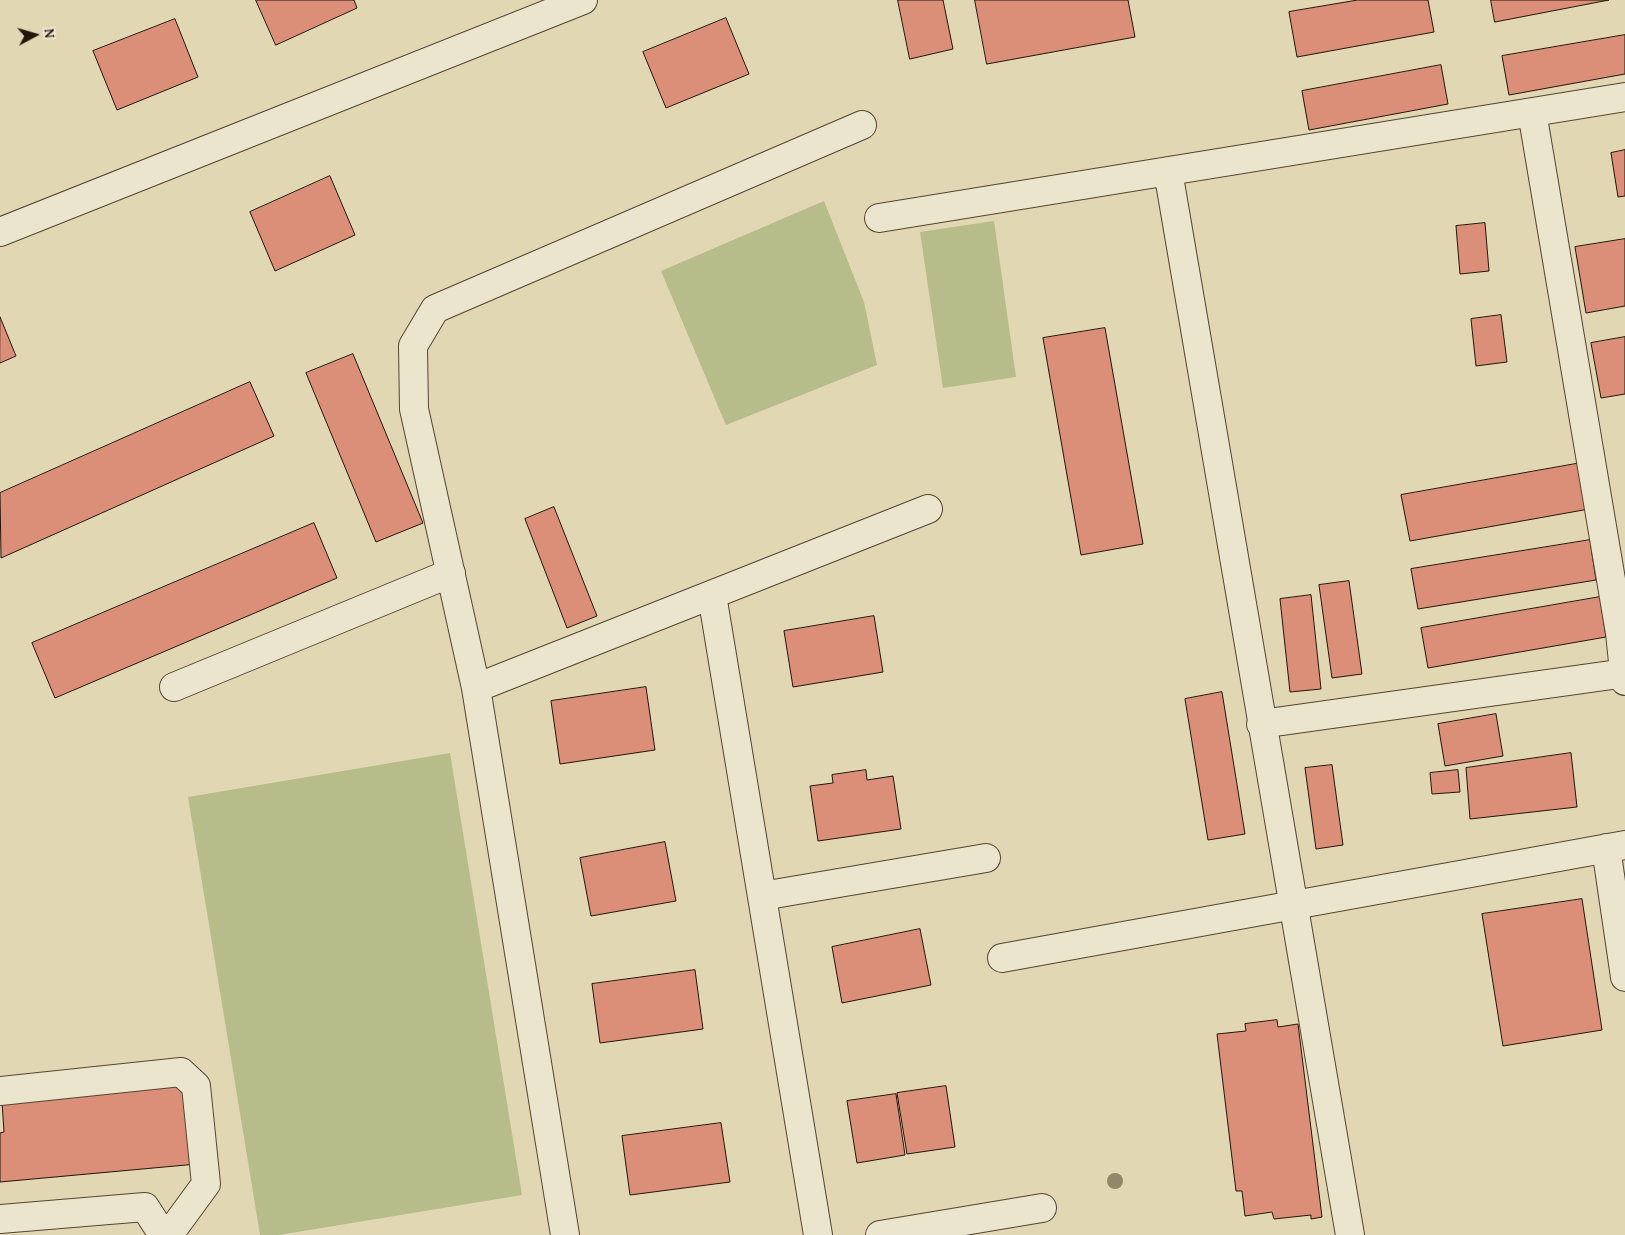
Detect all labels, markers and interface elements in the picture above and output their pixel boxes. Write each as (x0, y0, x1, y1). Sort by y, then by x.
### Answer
north arrow (10, 10, 60, 60)
text: N (39, 28, 60, 39)

